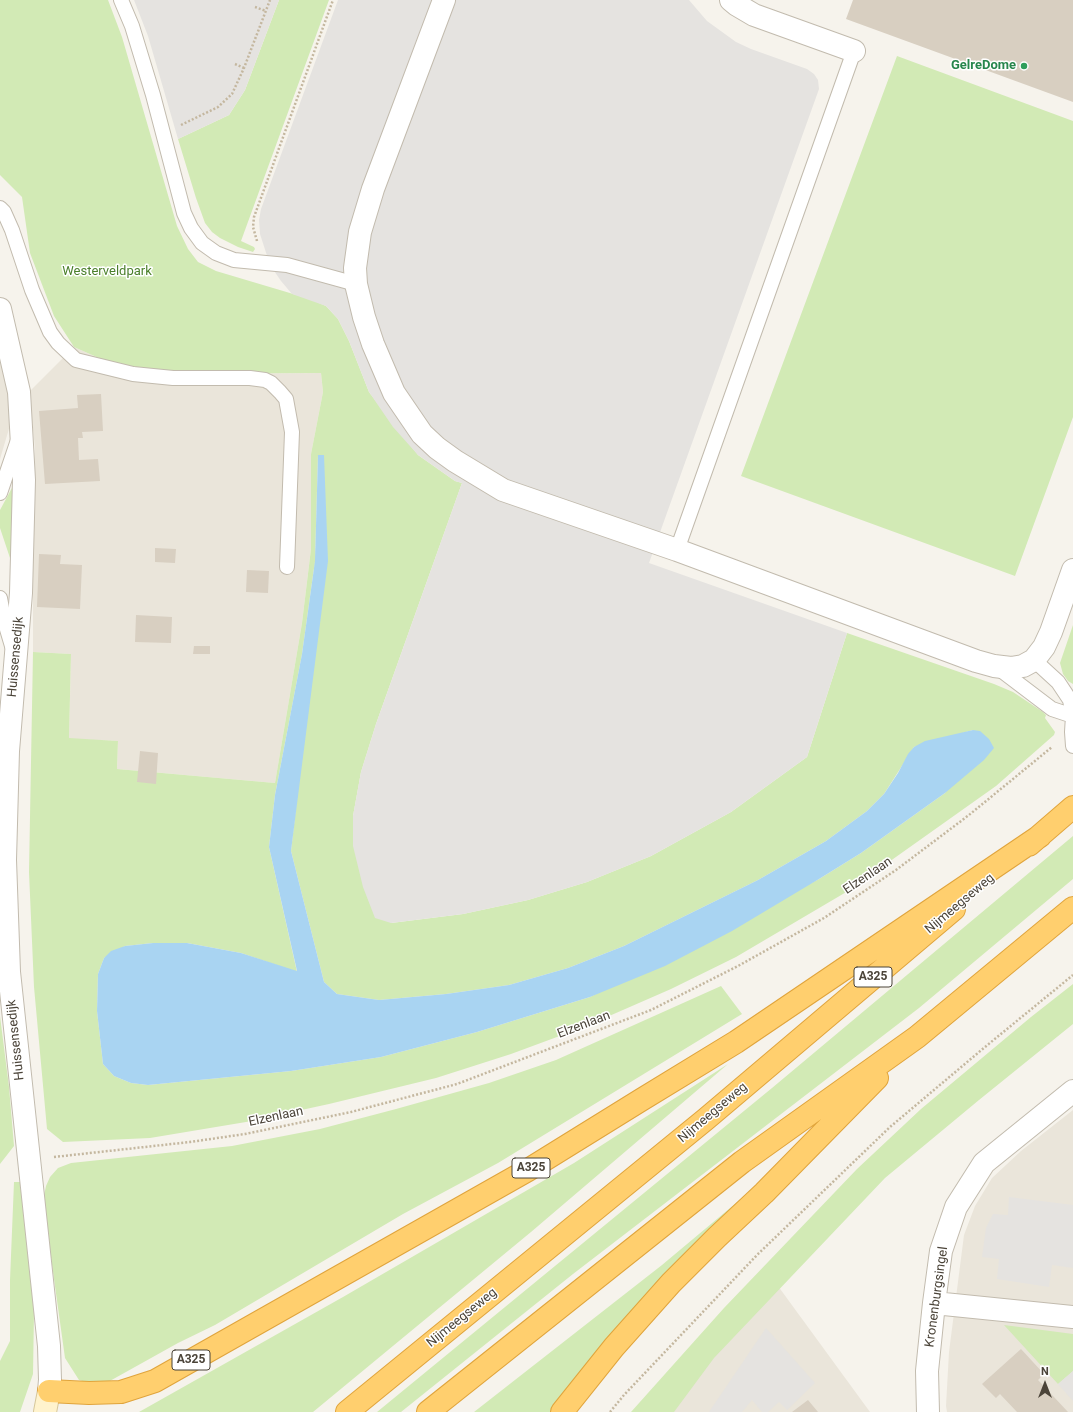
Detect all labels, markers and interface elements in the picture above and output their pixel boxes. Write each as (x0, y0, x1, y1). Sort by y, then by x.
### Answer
place label: GelreDome (951, 58, 1016, 74)
marker: GelreDome (1019, 61, 1029, 71)
park label: Westerveldpark (62, 264, 152, 280)
street label: Huissensedijk (5, 616, 27, 698)
street label: Elzenlaan (841, 854, 895, 898)
street label: Nijmeegseweg (922, 871, 998, 937)
road number: A325 (854, 967, 892, 987)
street label: Huissensedijk (4, 999, 28, 1081)
street label: Elzenlaan (555, 1008, 613, 1042)
street label: Nijmeegseweg (675, 1080, 751, 1146)
street label: Elzenlaan (247, 1104, 305, 1130)
road number: A325 (512, 1158, 550, 1178)
street label: Kronenburgsingel (922, 1246, 952, 1348)
street label: Nijmeegseweg (424, 1285, 500, 1351)
road number: A325 (172, 1350, 210, 1370)
north arrow (1025, 1364, 1065, 1404)
text: N (1041, 1365, 1049, 1378)

